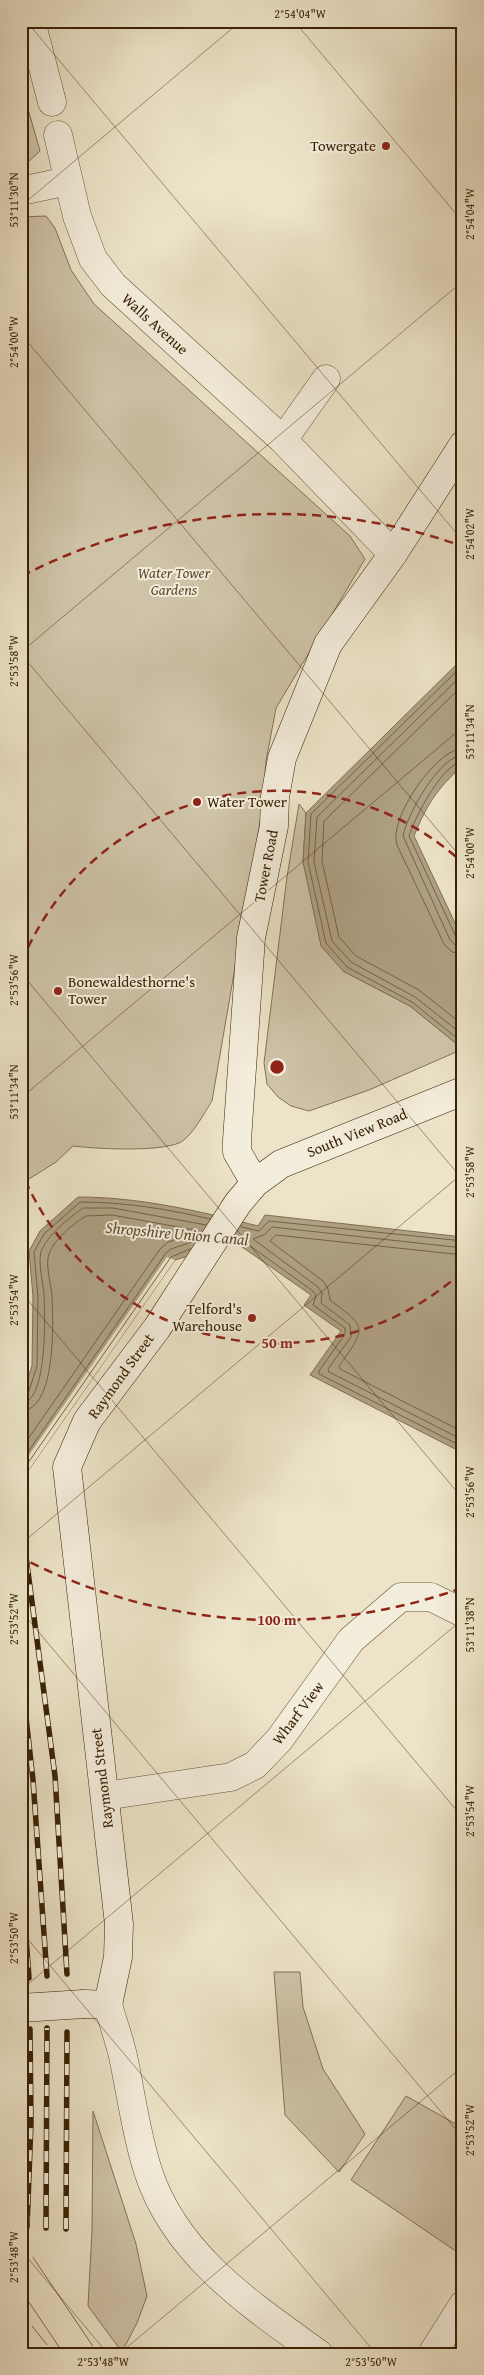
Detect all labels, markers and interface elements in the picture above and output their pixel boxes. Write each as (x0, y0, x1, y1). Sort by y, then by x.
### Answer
text: 2°54'04"W (274, 5, 327, 22)
place label: Towergate (310, 135, 376, 156)
marker: Towergate (380, 140, 392, 152)
text: 53°11'30"N (5, 172, 22, 228)
text: 2°54'04"W (461, 187, 478, 240)
street label: Walls Avenue (117, 288, 193, 359)
text: 2°54'00"W (5, 315, 22, 368)
text: 2°54'02"W (461, 507, 478, 560)
park label: Water Tower Gardens (138, 562, 211, 600)
text: 2°53'58"W (5, 634, 22, 687)
text: 53°11'34"N (461, 704, 478, 760)
place label: Water Tower (207, 791, 287, 812)
marker: Water Tower (191, 796, 203, 808)
text: 2°54'00"W (461, 826, 478, 879)
street label: Tower Road (248, 828, 283, 904)
text: 2°53'56"W (5, 953, 22, 1006)
place label: Bonewaldesthorne's Tower (68, 971, 195, 1009)
marker: Bonewaldesthorne's Tower (52, 985, 64, 997)
centre of rings (268, 1058, 286, 1076)
text: 53°11'34"N (5, 1064, 22, 1120)
street label: South View Road (303, 1103, 410, 1162)
text: 2°53'58"W (461, 1145, 478, 1198)
water label: Shropshire Union Canal (104, 1215, 250, 1251)
text: 2°53'54"W (5, 1273, 22, 1326)
place label: Telford's Warehouse (173, 1298, 242, 1336)
marker: Telford's Warehouse (246, 1312, 258, 1324)
street label: Raymond Street (82, 1328, 159, 1423)
text: 50 m (261, 1332, 293, 1353)
text: 2°53'56"W (461, 1465, 478, 1518)
text: 2°53'52"W (5, 1592, 22, 1645)
text: 53°11'38"N (461, 1597, 478, 1653)
text: 100 m (257, 1609, 297, 1630)
street label: Wharf View (267, 1676, 329, 1749)
street label: Raymond Street (85, 1726, 118, 1829)
text: 2°53'54"W (461, 1784, 478, 1837)
text: 2°53'50"W (5, 1911, 22, 1964)
text: 2°53'52"W (461, 2103, 478, 2156)
text: 2°53'48"W (5, 2230, 22, 2283)
text: 2°53'48"W (77, 2353, 130, 2370)
text: 2°53'50"W (345, 2353, 398, 2370)

